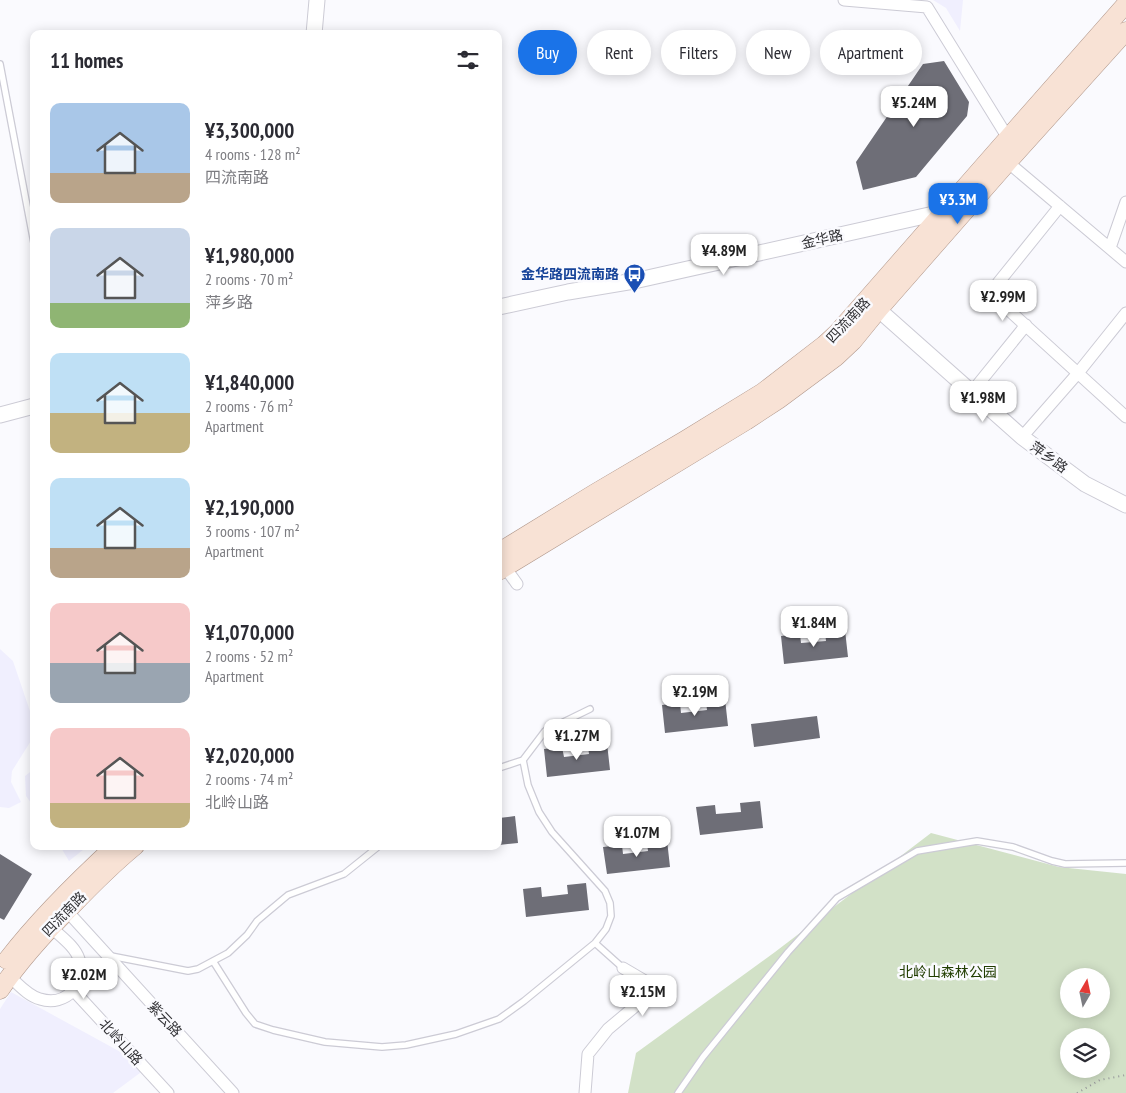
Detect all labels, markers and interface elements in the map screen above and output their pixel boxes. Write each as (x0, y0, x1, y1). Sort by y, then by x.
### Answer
chip: Buy (518, 30, 577, 75)
chip: Rent (587, 30, 651, 75)
chip: Filters (661, 30, 736, 75)
chip: New (746, 30, 810, 75)
chip: Apartment (820, 30, 922, 75)
icon: filters (454, 46, 482, 74)
text: 11 homes (50, 47, 123, 74)
pin: ¥5.24M (873, 86, 955, 128)
text: ¥5.24M (892, 92, 936, 112)
text: ¥3,300,000 (205, 117, 294, 144)
icon: home (90, 123, 150, 183)
text: 4 rooms · 128 m² (205, 144, 301, 164)
text: 四流南路 (205, 167, 269, 187)
pin: ¥3.3M (923, 182, 993, 225)
text: ¥3.3M (940, 189, 976, 209)
street label: 金华路 (800, 226, 844, 252)
pin: ¥4.89M (683, 234, 765, 276)
text: ¥4.89M (702, 240, 746, 260)
text: ¥1,980,000 (205, 242, 294, 269)
icon: home (90, 248, 150, 308)
bus stop icon: 金华路四流南路 (623, 262, 647, 293)
place label: 金华路四流南路 (521, 265, 619, 283)
text: 2 rooms · 70 m² (205, 269, 293, 289)
pin: ¥2.99M (962, 280, 1044, 322)
text: ¥2.99M (981, 286, 1025, 306)
text: 萍乡路 (205, 292, 253, 312)
street label: 四流南路 (822, 293, 874, 347)
text: ¥1,840,000 (205, 369, 294, 396)
icon: home (90, 373, 150, 433)
pin: ¥1.98M (942, 380, 1024, 423)
text: ¥1.98M (961, 387, 1005, 407)
text: 2 rooms · 76 m² (205, 396, 293, 416)
text: Apartment (205, 416, 264, 436)
street label: 萍乡路 (1027, 437, 1071, 477)
text: ¥2,190,000 (205, 494, 294, 521)
icon: home (90, 498, 150, 558)
text: 3 rooms · 107 m² (205, 521, 300, 541)
text: Apartment (205, 541, 264, 561)
pin: ¥1.84M (773, 606, 855, 648)
text: ¥1.84M (792, 612, 836, 632)
text: ¥1,070,000 (205, 619, 294, 646)
icon: home (90, 623, 150, 683)
text: 2 rooms · 52 m² (205, 646, 293, 666)
text: Apartment (205, 666, 264, 686)
pin: ¥2.19M (654, 674, 736, 717)
text: ¥2.19M (673, 681, 717, 701)
pin: ¥1.27M (536, 718, 618, 761)
text: ¥1.27M (555, 725, 599, 745)
text: ¥2,020,000 (205, 742, 294, 769)
icon: home (90, 748, 150, 808)
text: 2 rooms · 74 m² (205, 769, 293, 789)
text: 北岭山路 (205, 792, 269, 812)
pin: ¥1.07M (596, 816, 678, 858)
text: ¥1.07M (615, 822, 659, 842)
street label: 四流南路 (38, 888, 90, 940)
pin: ¥2.02M (43, 958, 125, 1000)
park label: 北岭山森林公园 (899, 963, 997, 981)
text: ¥2.02M (62, 964, 106, 984)
north arrow (1060, 968, 1110, 1018)
map controls (1060, 968, 1110, 1078)
pin: ¥2.15M (602, 974, 684, 1017)
text: ¥2.15M (621, 981, 665, 1001)
street label: 紫云路 (144, 998, 186, 1040)
street label: 北岭山路 (96, 1015, 146, 1069)
button: layers (1060, 1028, 1110, 1078)

